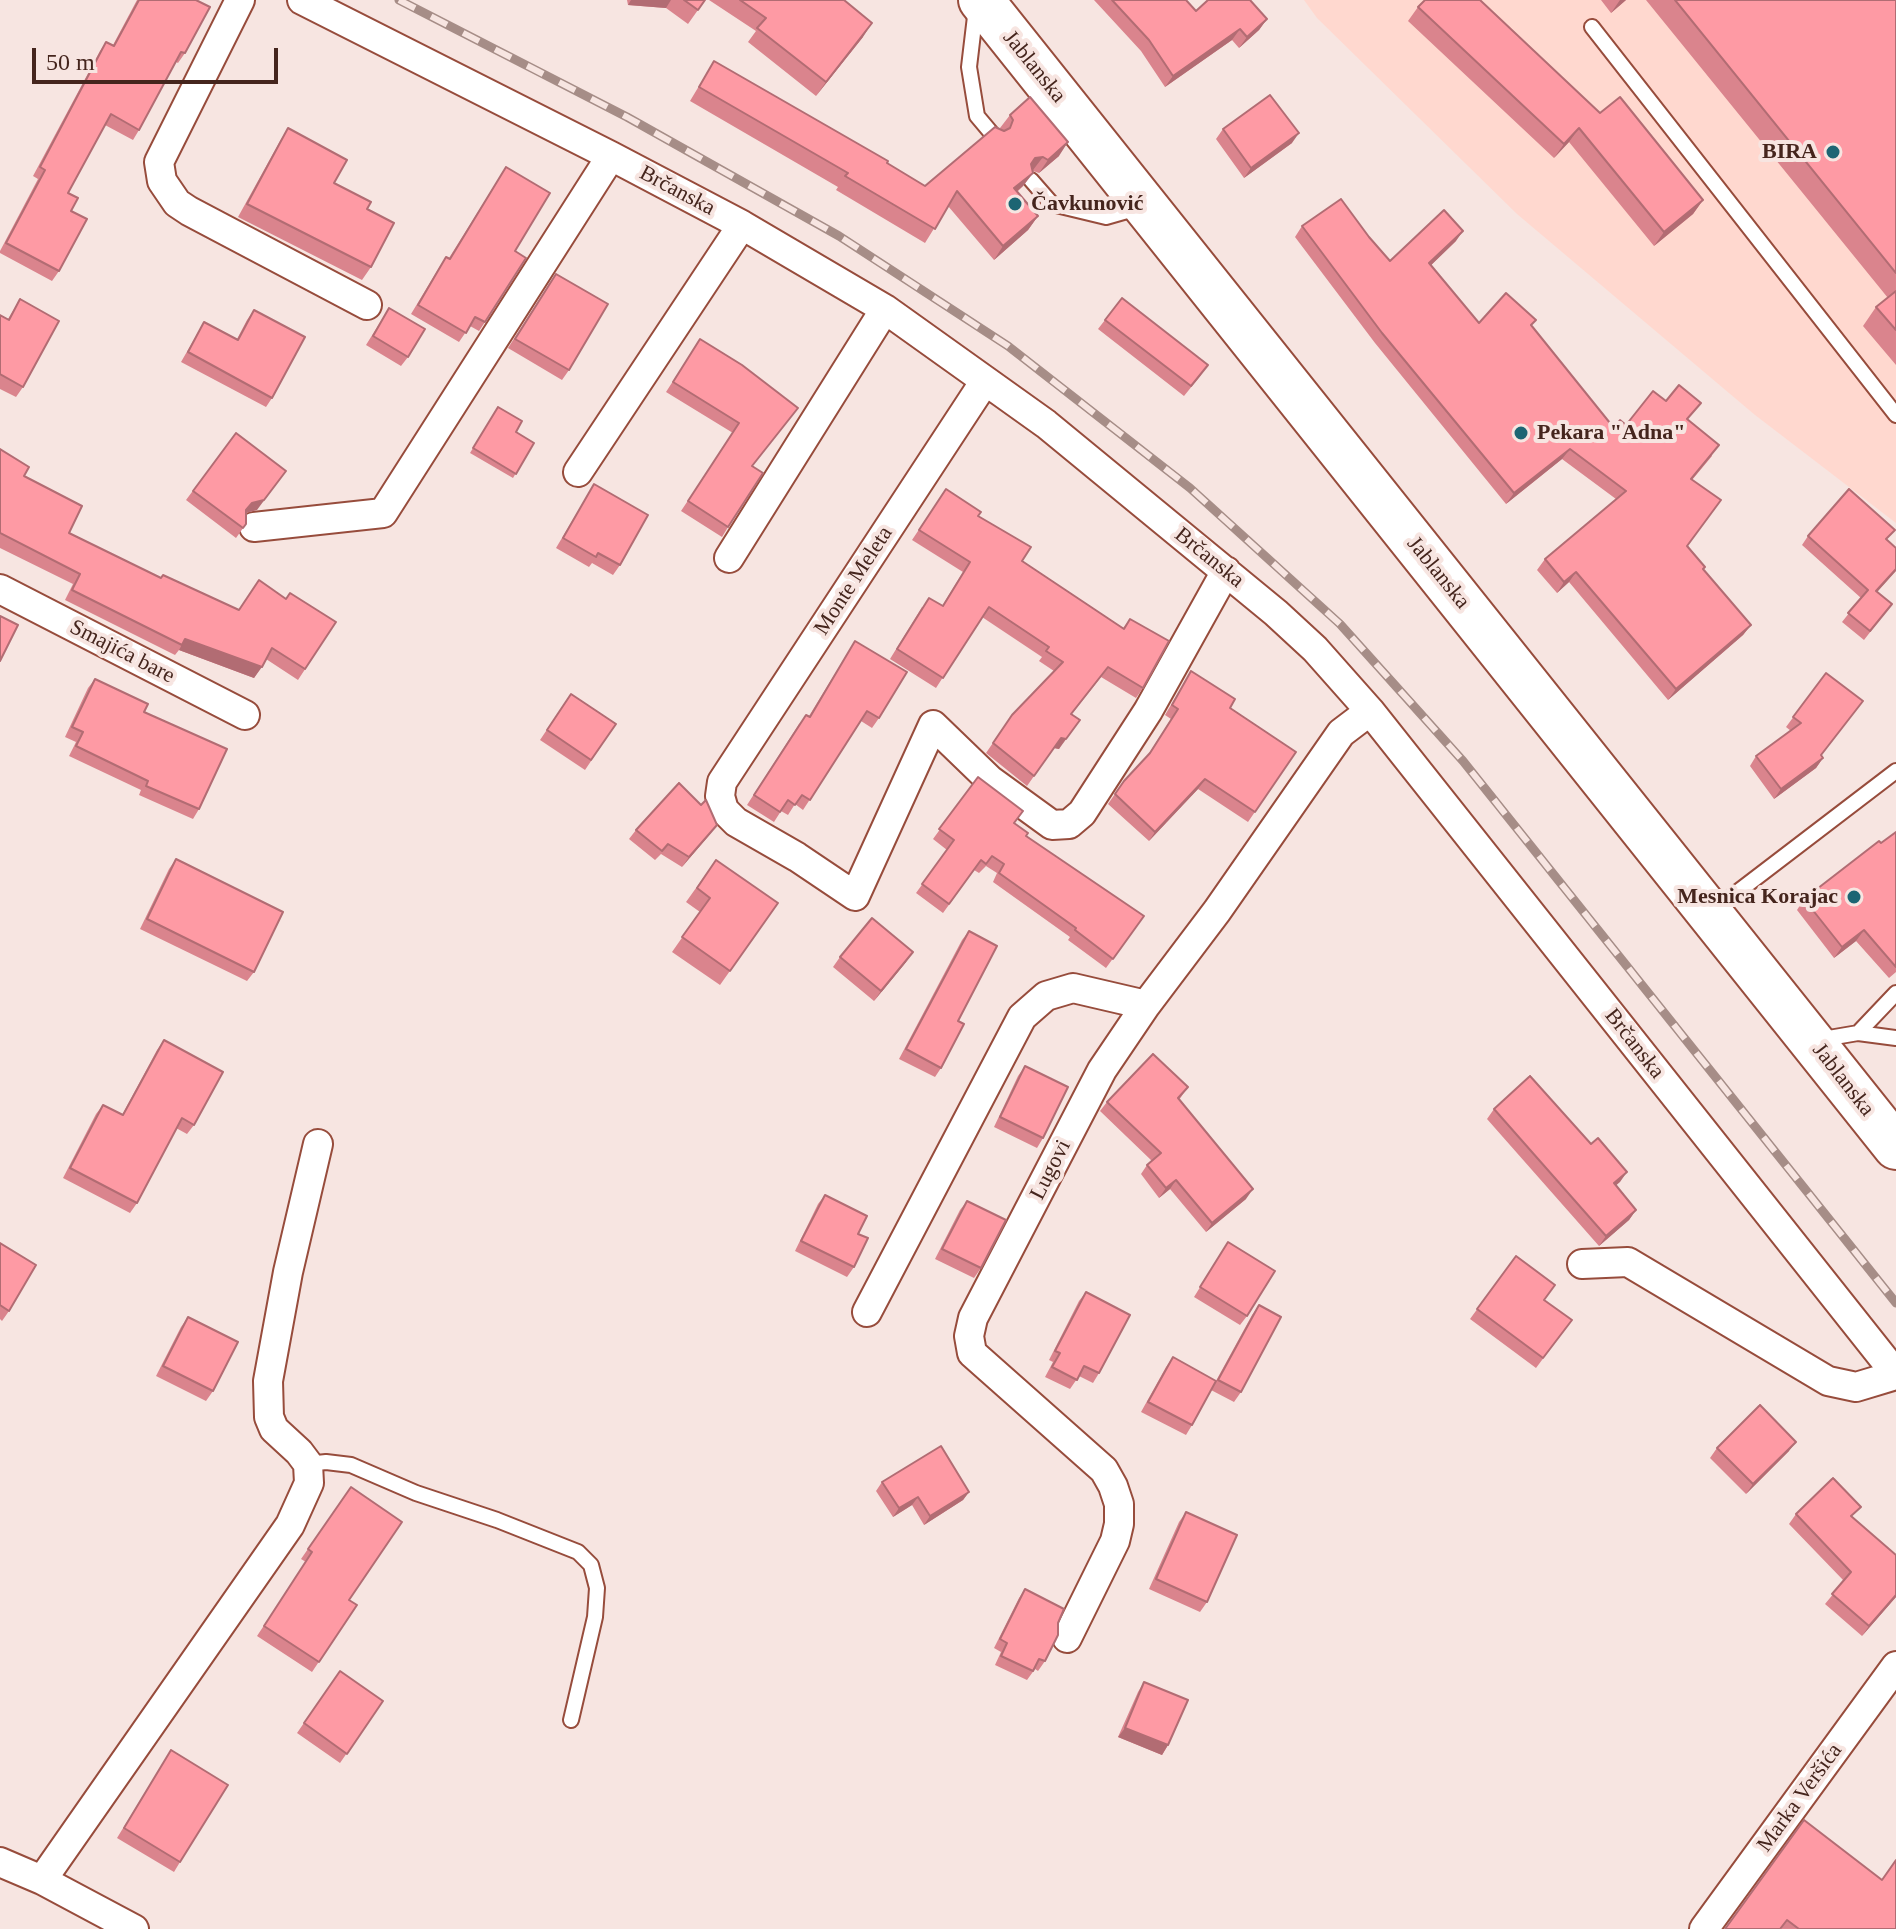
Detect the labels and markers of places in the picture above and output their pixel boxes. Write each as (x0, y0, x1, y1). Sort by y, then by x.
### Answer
place label: BIRA (1762, 139, 1817, 165)
marker: BIRA (1824, 143, 1842, 161)
place label: Čavkunović (1031, 191, 1143, 217)
marker: Čavkunović (1006, 195, 1024, 213)
place label: Pekara "Adna" (1537, 420, 1685, 446)
marker: Pekara "Adna" (1512, 424, 1530, 442)
place label: Mesnica Korajac (1677, 884, 1838, 910)
marker: Mesnica Korajac (1845, 888, 1863, 906)

